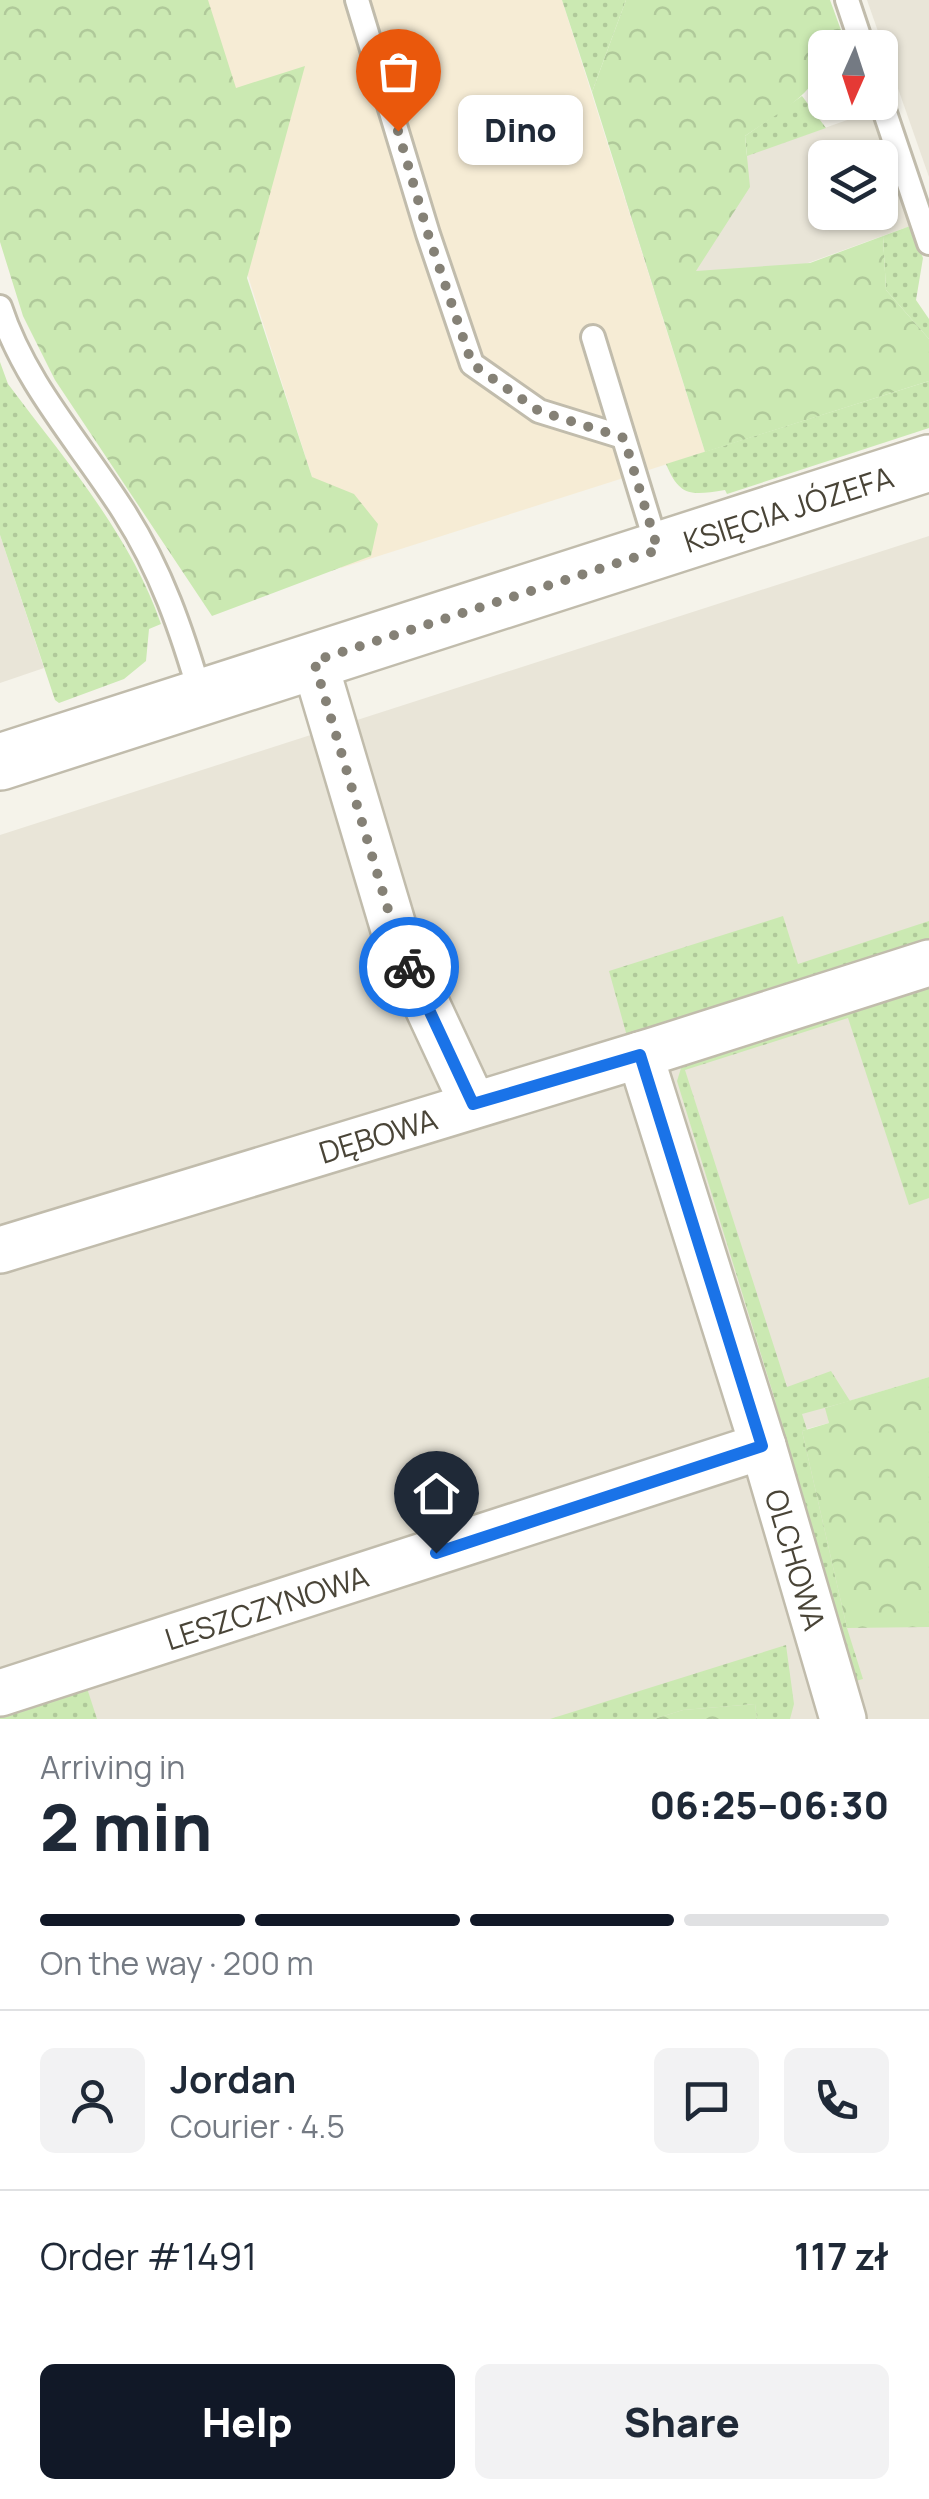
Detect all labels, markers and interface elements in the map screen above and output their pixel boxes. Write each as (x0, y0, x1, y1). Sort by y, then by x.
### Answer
pin (356, 29, 441, 132)
north arrow (808, 30, 898, 120)
map controls (808, 30, 898, 230)
icon: bag (371, 44, 426, 99)
callout: Dino (458, 96, 583, 166)
text: Dino (484, 108, 557, 152)
button: layers (808, 140, 898, 230)
street label: KSIĘCIA JÓZEFA (678, 455, 898, 561)
courier (359, 917, 459, 1017)
icon: bike (382, 940, 437, 995)
street label: DĘBOWA (314, 1097, 442, 1172)
pin (394, 1451, 479, 1554)
icon: home (409, 1466, 464, 1521)
street label: OLCHOWA (756, 1484, 836, 1635)
street label: LESZCZYNOWA (159, 1555, 373, 1659)
text: Arriving in (40, 1745, 185, 1789)
text: 06:25–06:30 (649, 1778, 889, 1830)
text: 2 min (40, 1782, 212, 1871)
text: On the way · 200 m (40, 1941, 314, 1985)
button: person (40, 2048, 145, 2153)
button: chat (654, 2048, 759, 2153)
button: phone (784, 2048, 889, 2153)
text: Jordan (170, 2052, 296, 2104)
text: Courier · 4.5 (170, 2104, 345, 2148)
text: Order #1491 (40, 2229, 257, 2281)
text: 117 zł (794, 2229, 889, 2281)
button: Help (40, 2364, 455, 2479)
button: Share (475, 2364, 889, 2479)

